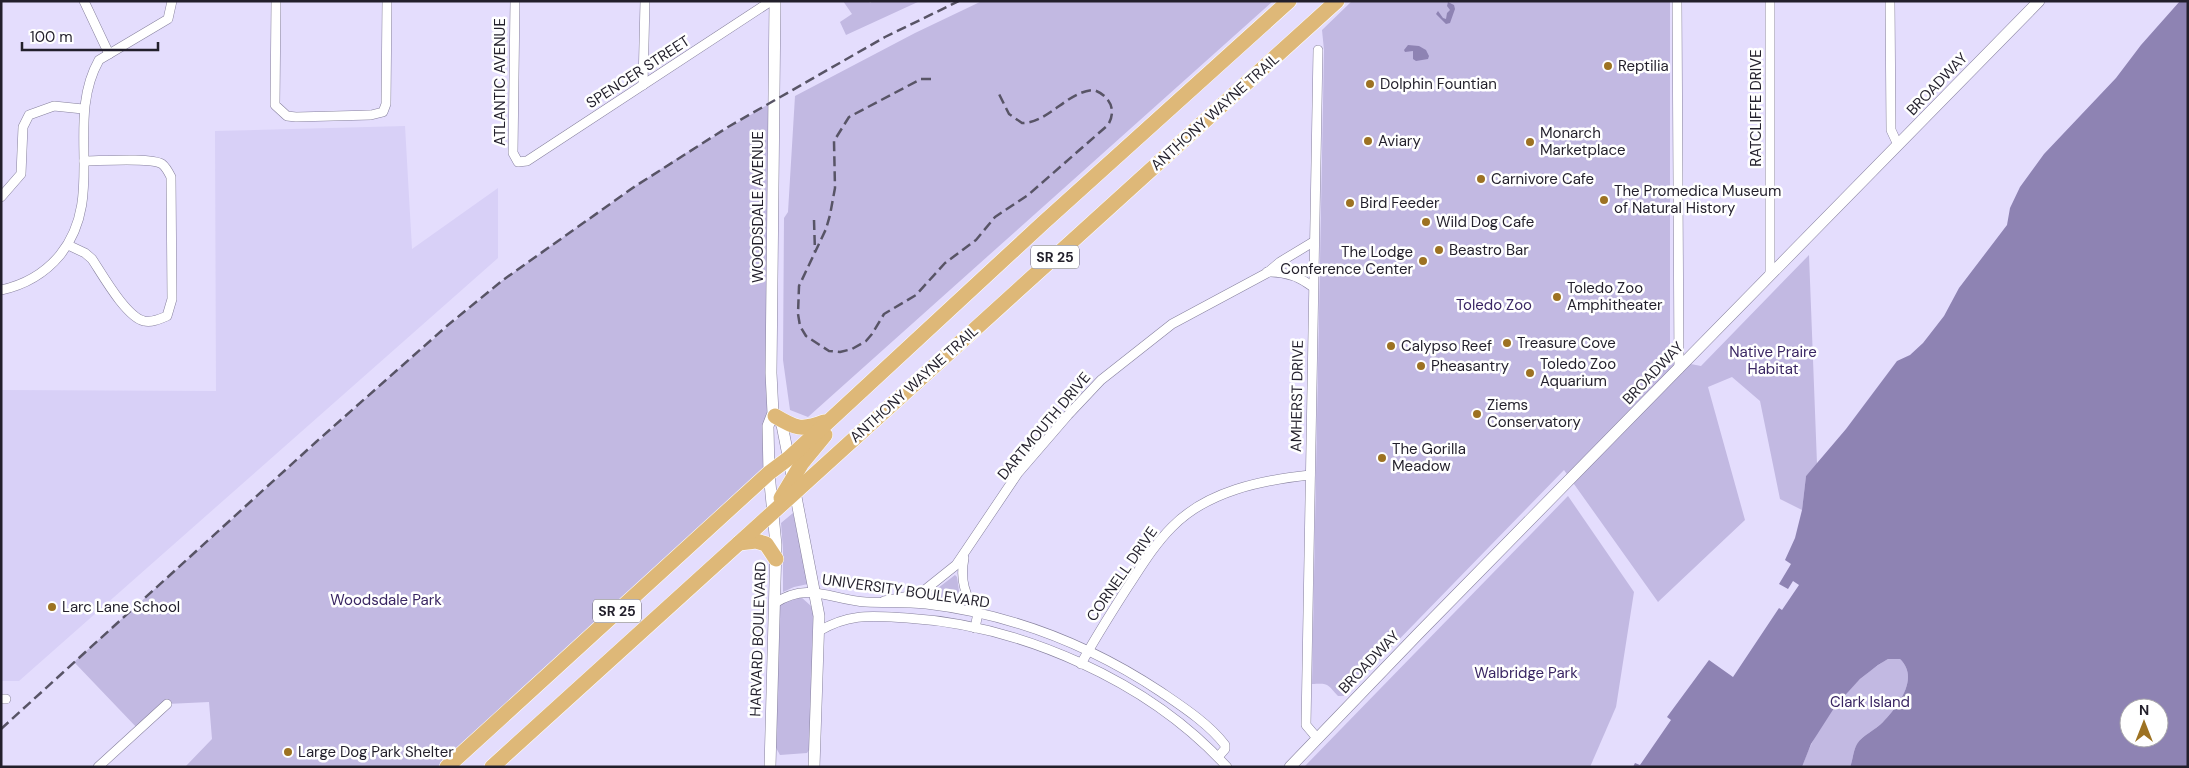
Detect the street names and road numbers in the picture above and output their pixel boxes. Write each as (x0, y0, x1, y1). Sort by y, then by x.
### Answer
street label: ATLANTIC AVENUE (490, 18, 510, 146)
street label: SPENCER STREET (582, 31, 694, 113)
street label: BROADWAY (1902, 48, 1972, 120)
street label: ANTHONY WAYNE TRAIL (1147, 49, 1284, 175)
street label: RATCLIFFE DRIVE (1746, 49, 1766, 167)
street label: WOODSDALE AVENUE (748, 131, 768, 283)
road number: SR 25 (1031, 246, 1079, 268)
street label: ANTHONY WAYNE TRAIL (846, 321, 983, 447)
street label: BROADWAY (1618, 337, 1688, 409)
street label: AMHERST DRIVE (1286, 340, 1308, 452)
street label: DARTMOUTH DRIVE (993, 368, 1095, 484)
street label: CORNELL DRIVE (1082, 523, 1162, 625)
street label: HARVARD BOULEVARD (745, 561, 771, 717)
street label: UNIVERSITY BOULEVARD (821, 569, 991, 613)
road number: SR 25 (593, 600, 641, 622)
street label: BROADWAY (1334, 626, 1404, 698)

